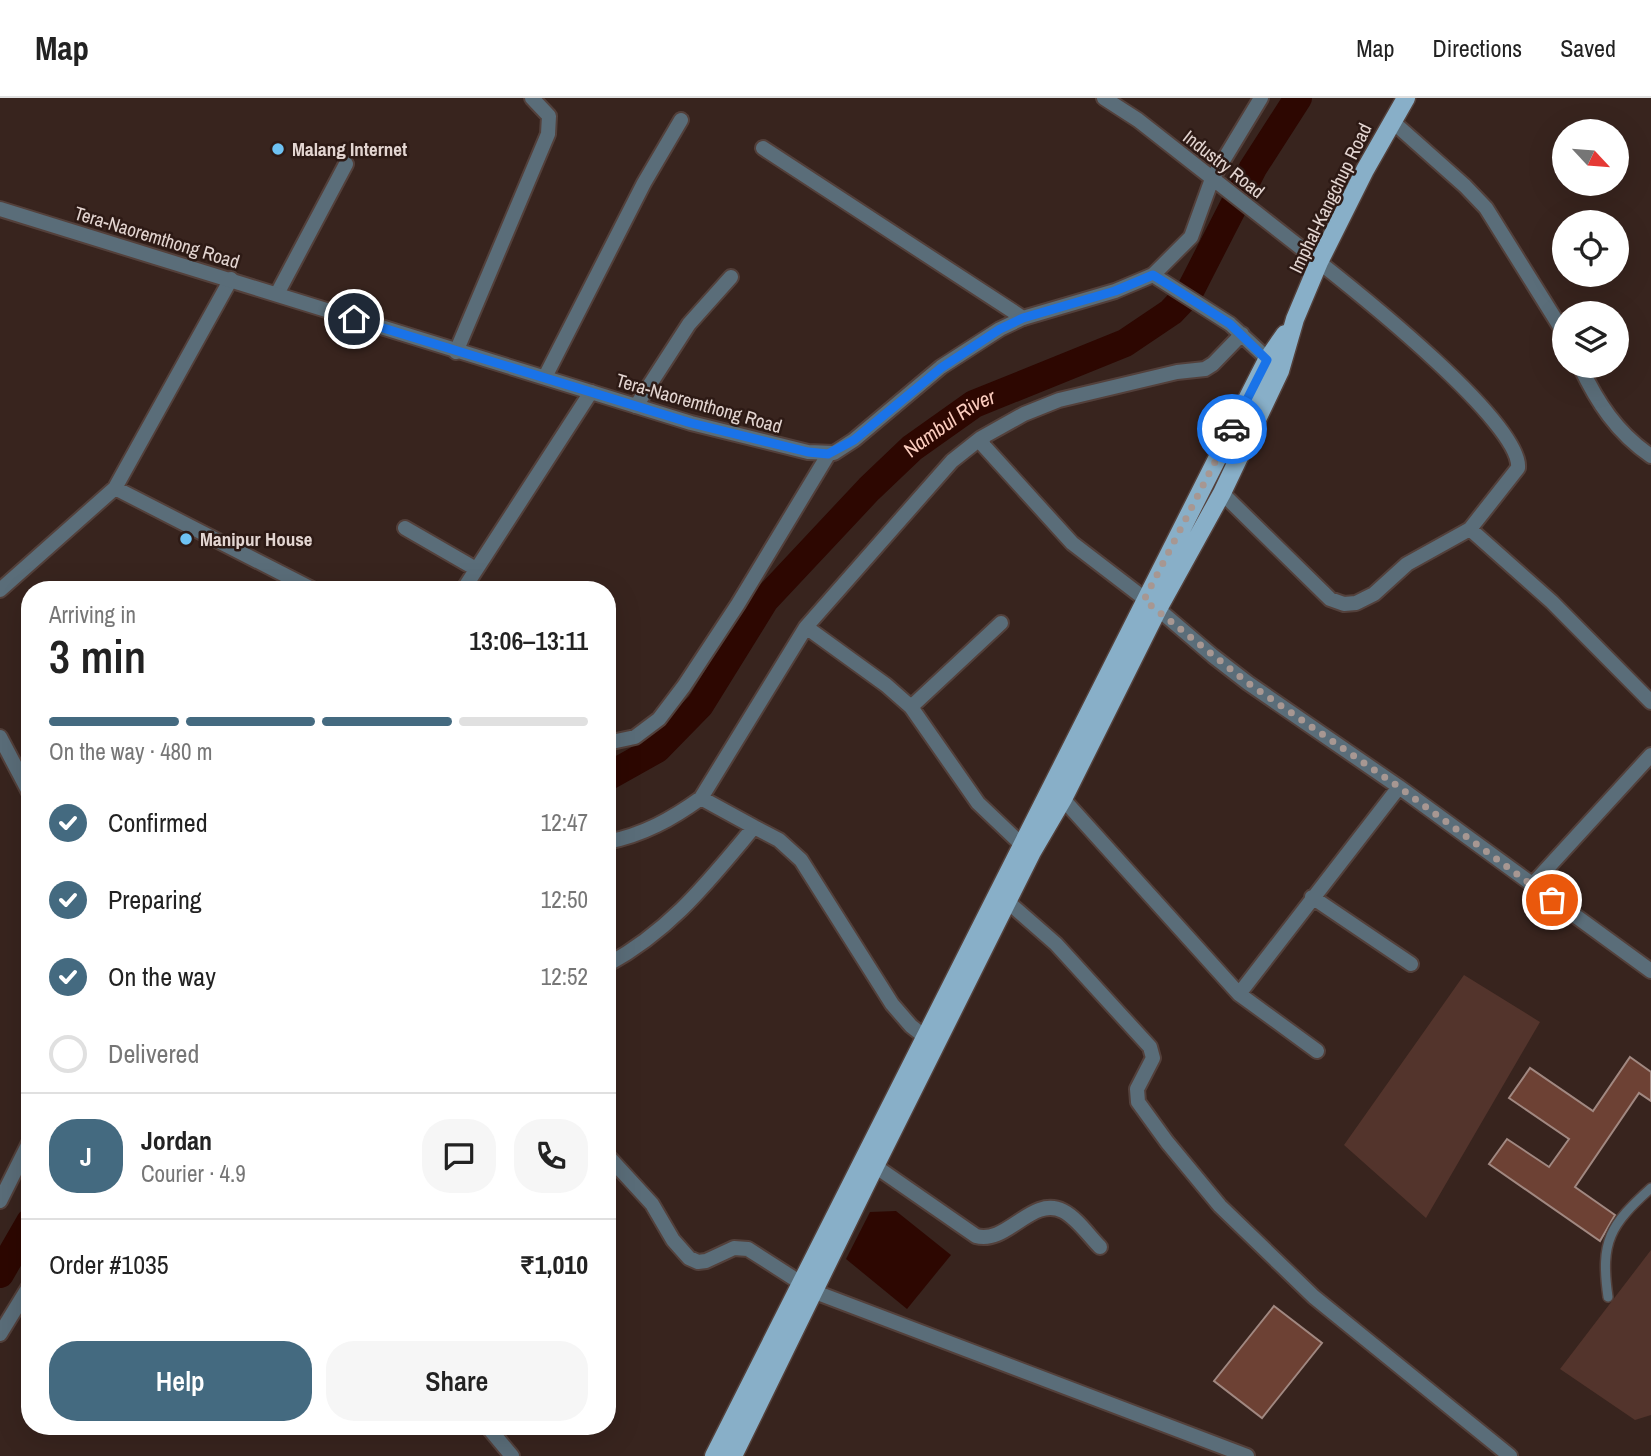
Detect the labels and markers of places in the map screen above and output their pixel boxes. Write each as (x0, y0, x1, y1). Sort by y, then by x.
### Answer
place label: Malang Internet (292, 136, 407, 162)
marker: Malang Internet (270, 141, 286, 157)
pin (324, 289, 384, 349)
place label: Manipur House (200, 526, 313, 552)
marker: Manipur House (178, 531, 194, 547)
pin (1522, 870, 1582, 930)

